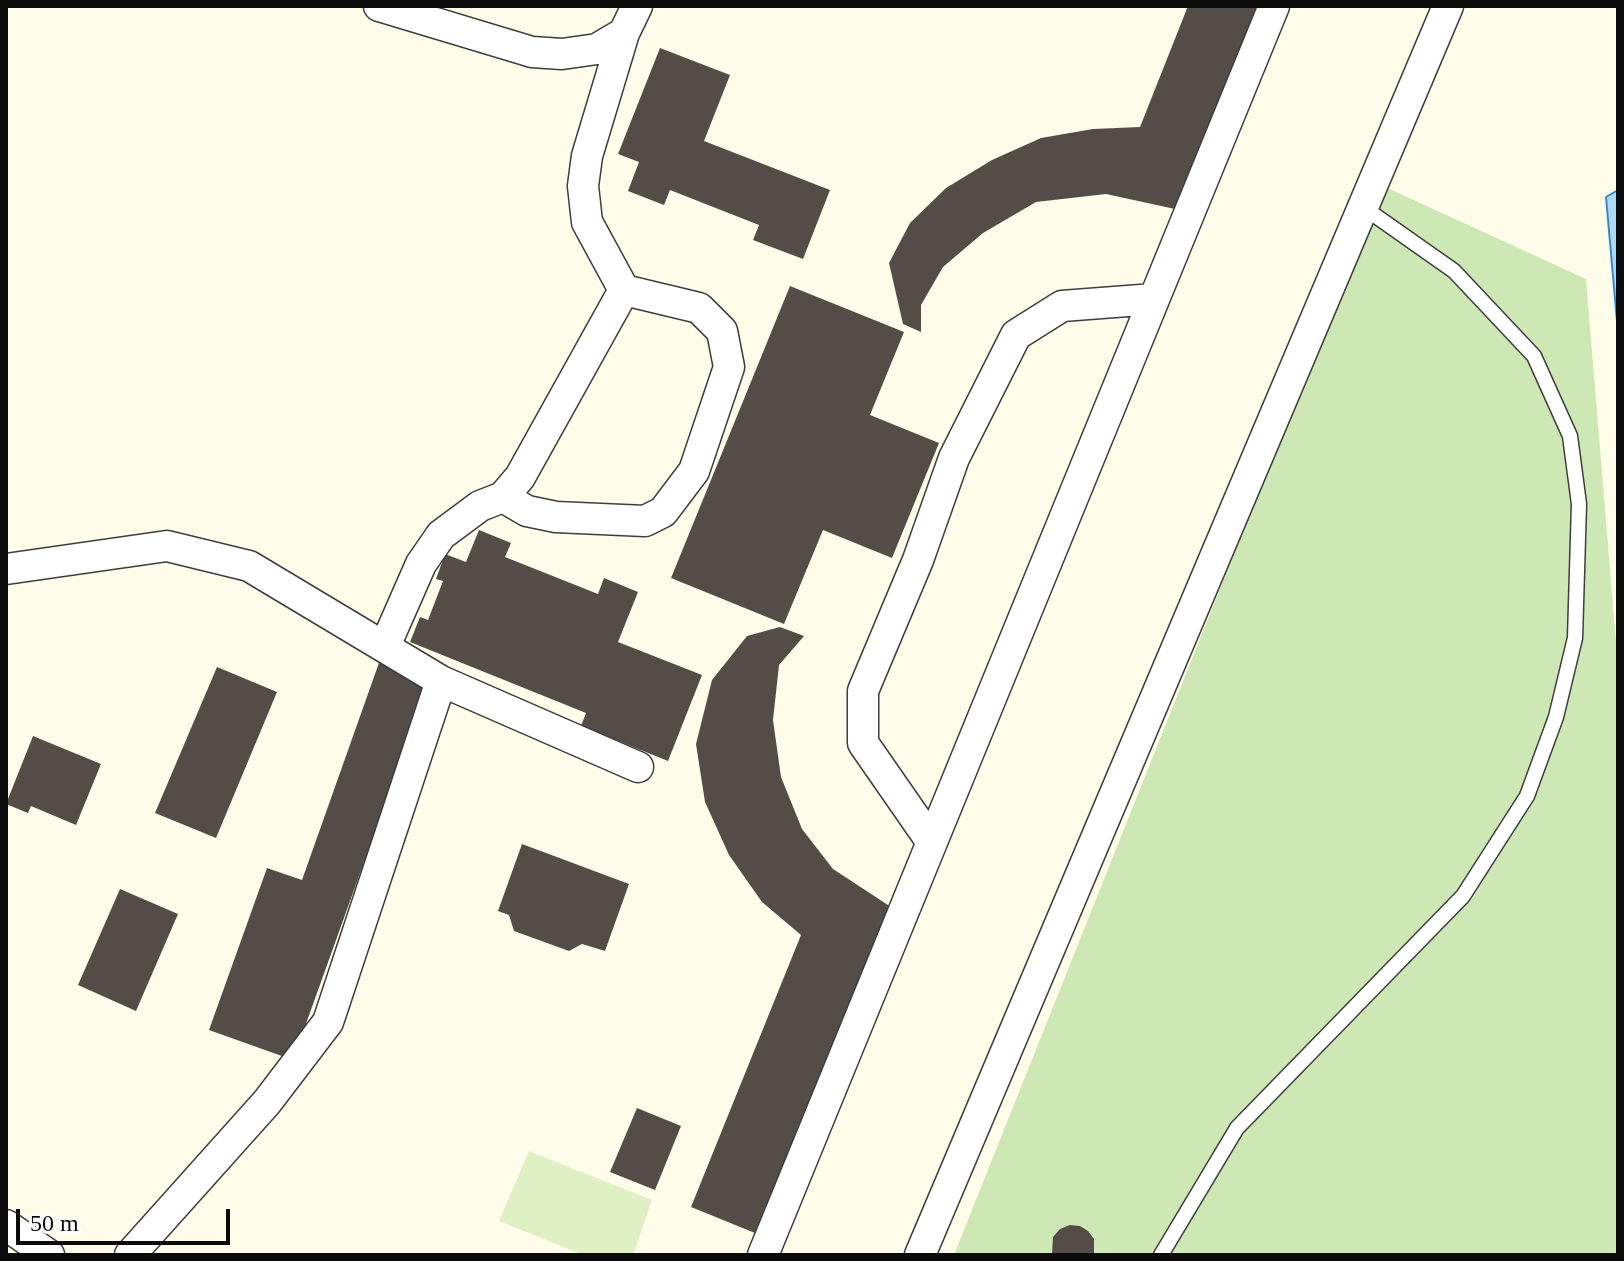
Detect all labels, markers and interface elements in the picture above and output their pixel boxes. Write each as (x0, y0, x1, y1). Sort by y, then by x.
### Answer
scale bar (20, 1193, 234, 1243)
text: 50 m (30, 1210, 79, 1236)

